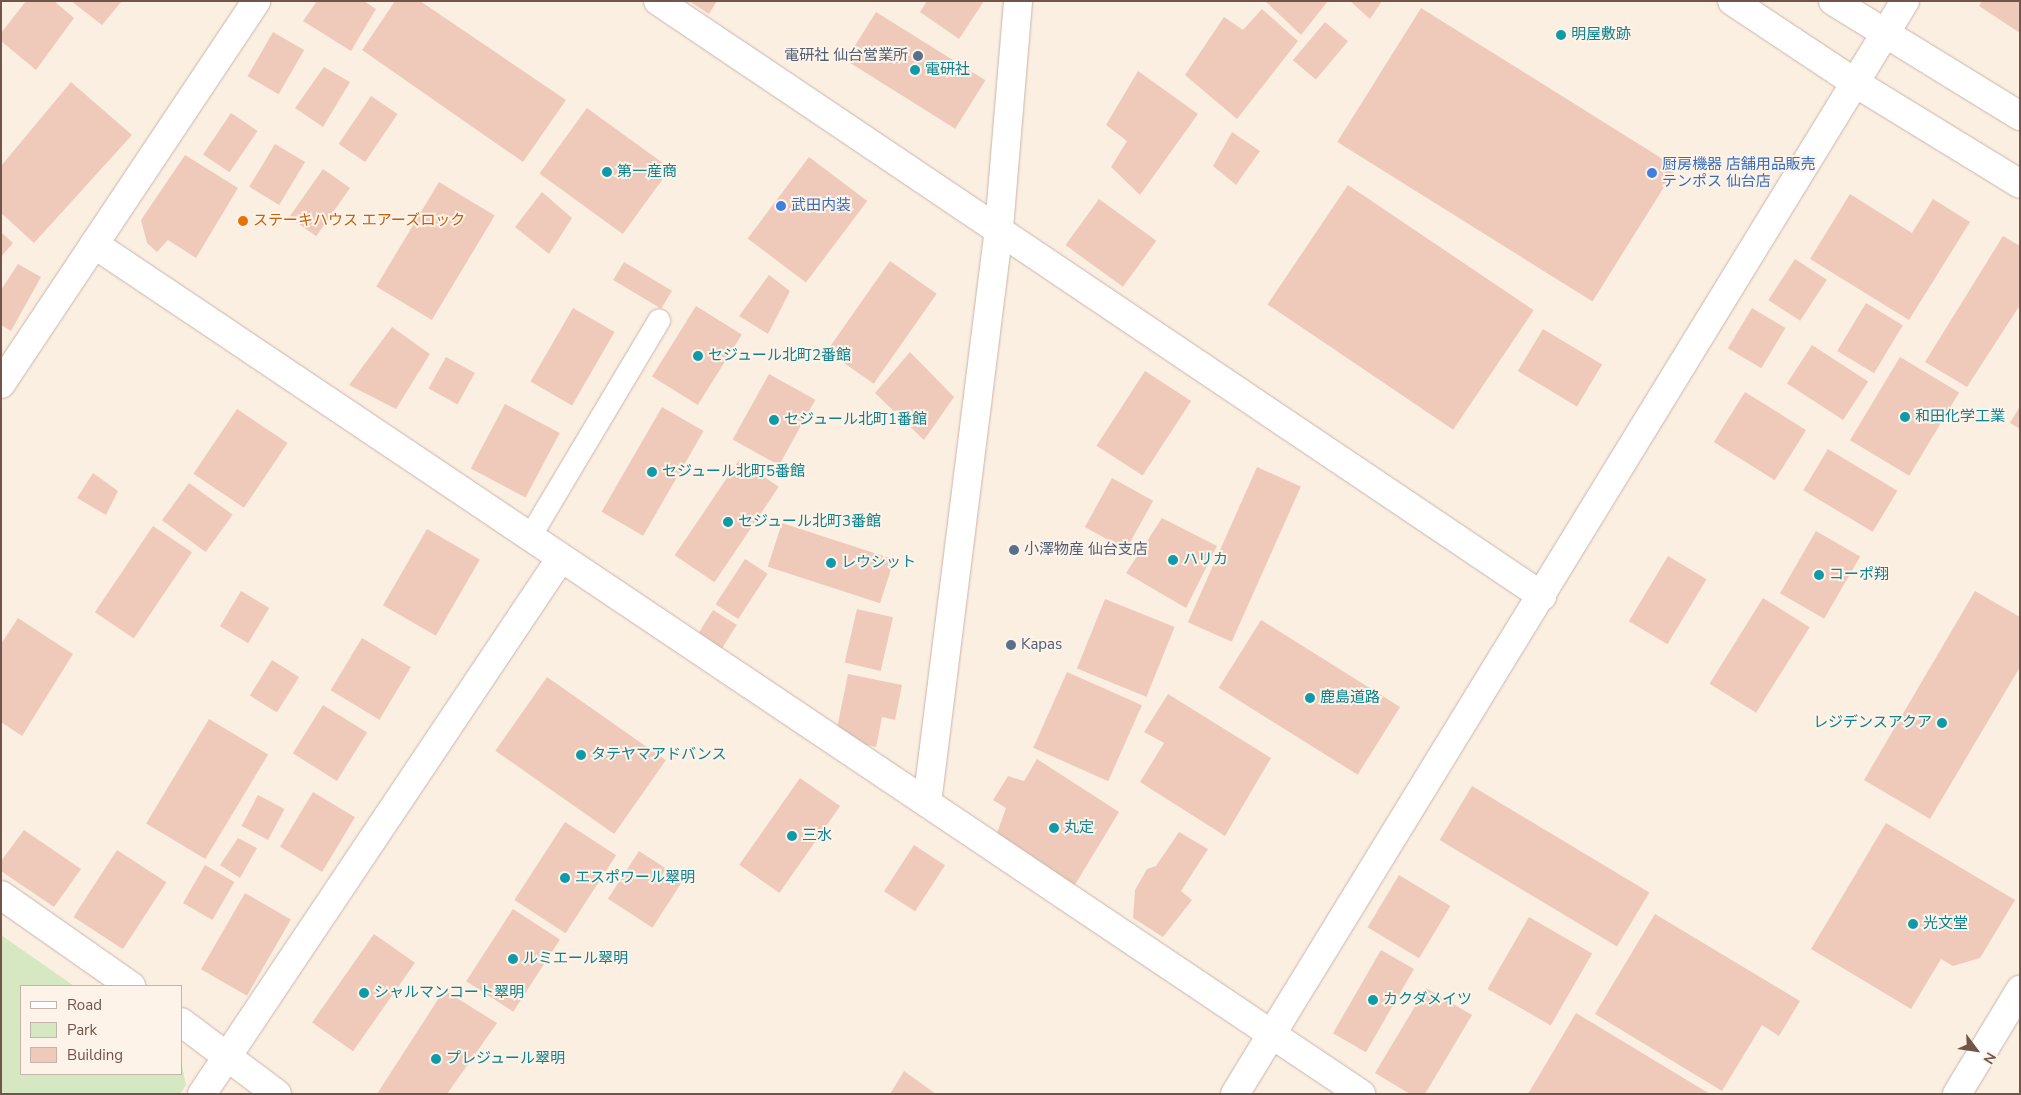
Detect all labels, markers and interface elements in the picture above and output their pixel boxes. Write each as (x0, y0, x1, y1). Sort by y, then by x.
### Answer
place label: 明屋敷跡 (1571, 26, 1631, 44)
marker: 明屋敷跡 (1555, 29, 1567, 41)
place label: 電研社 仙台営業所 (784, 47, 908, 65)
marker: 電研社 仙台営業所 (912, 50, 924, 62)
place label: 電研社 (925, 61, 970, 79)
marker: 電研社 (909, 64, 921, 76)
place label: 厨房機器 店舗用品販売 テンポス 仙台店 (1662, 155, 1816, 190)
place label: 第一産商 (617, 163, 677, 181)
marker: 第一産商 (601, 166, 613, 178)
marker: 厨房機器 店舗用品販売 テンポス 仙台店 (1646, 167, 1658, 179)
place label: 武田内装 (791, 197, 851, 215)
marker: 武田内装 (775, 200, 787, 212)
place label: ステーキハウス エアーズロック (253, 212, 466, 230)
marker: ステーキハウス エアーズロック (237, 215, 249, 227)
place label: セジュール北町2番館 (708, 347, 852, 365)
marker: セジュール北町2番館 (692, 350, 704, 362)
place label: 和田化学工業 (1915, 408, 2005, 426)
place label: セジュール北町1番館 (784, 411, 928, 429)
marker: 和田化学工業 (1899, 411, 1911, 423)
marker: セジュール北町1番館 (768, 414, 780, 426)
place label: セジュール北町5番館 (662, 463, 806, 481)
marker: セジュール北町5番館 (646, 466, 658, 478)
place label: セジュール北町3番館 (738, 513, 882, 531)
marker: セジュール北町3番館 (722, 516, 734, 528)
place label: 小澤物産 仙台支店 (1024, 541, 1148, 559)
marker: 小澤物産 仙台支店 (1008, 544, 1020, 556)
place label: ハリカ (1183, 551, 1228, 569)
place label: レウシット (841, 554, 916, 572)
marker: ハリカ (1167, 554, 1179, 566)
marker: レウシット (825, 557, 837, 569)
place label: コーポ翔 (1829, 566, 1889, 584)
marker: コーポ翔 (1813, 569, 1825, 581)
place label: Kapas (1021, 636, 1062, 654)
marker: Kapas (1005, 639, 1017, 651)
place label: 鹿島道路 (1320, 689, 1380, 707)
marker: 鹿島道路 (1304, 692, 1316, 704)
place label: レジデンスアクア (1812, 714, 1932, 732)
marker: レジデンスアクア (1936, 717, 1948, 729)
place label: タテヤマアドバンス (591, 746, 726, 764)
marker: タテヤマアドバンス (575, 749, 587, 761)
place label: 丸定 (1064, 819, 1094, 837)
marker: 丸定 (1048, 822, 1060, 834)
place label: 三水 (802, 827, 832, 845)
marker: 三水 (786, 830, 798, 842)
place label: エスポワール翠明 (575, 869, 695, 887)
marker: エスポワール翠明 (559, 872, 571, 884)
place label: 光文堂 (1923, 915, 1968, 933)
marker: 光文堂 (1907, 918, 1919, 930)
place label: ルミエール翠明 (523, 950, 628, 968)
marker: ルミエール翠明 (507, 953, 519, 965)
place label: シャルマンコート翠明 (374, 984, 524, 1002)
legend (20, 985, 182, 1075)
marker: シャルマンコート翠明 (358, 987, 370, 999)
place label: カクダメイツ (1383, 991, 1473, 1009)
marker: カクダメイツ (1367, 994, 1379, 1006)
text: Road (67, 995, 102, 1015)
text: Park (67, 1020, 97, 1040)
north arrow (1951, 1025, 2001, 1075)
text: Building (67, 1045, 123, 1065)
text: N (1978, 1049, 2000, 1067)
place label: プレジュール翠明 (446, 1050, 566, 1068)
marker: プレジュール翠明 (430, 1053, 442, 1065)

